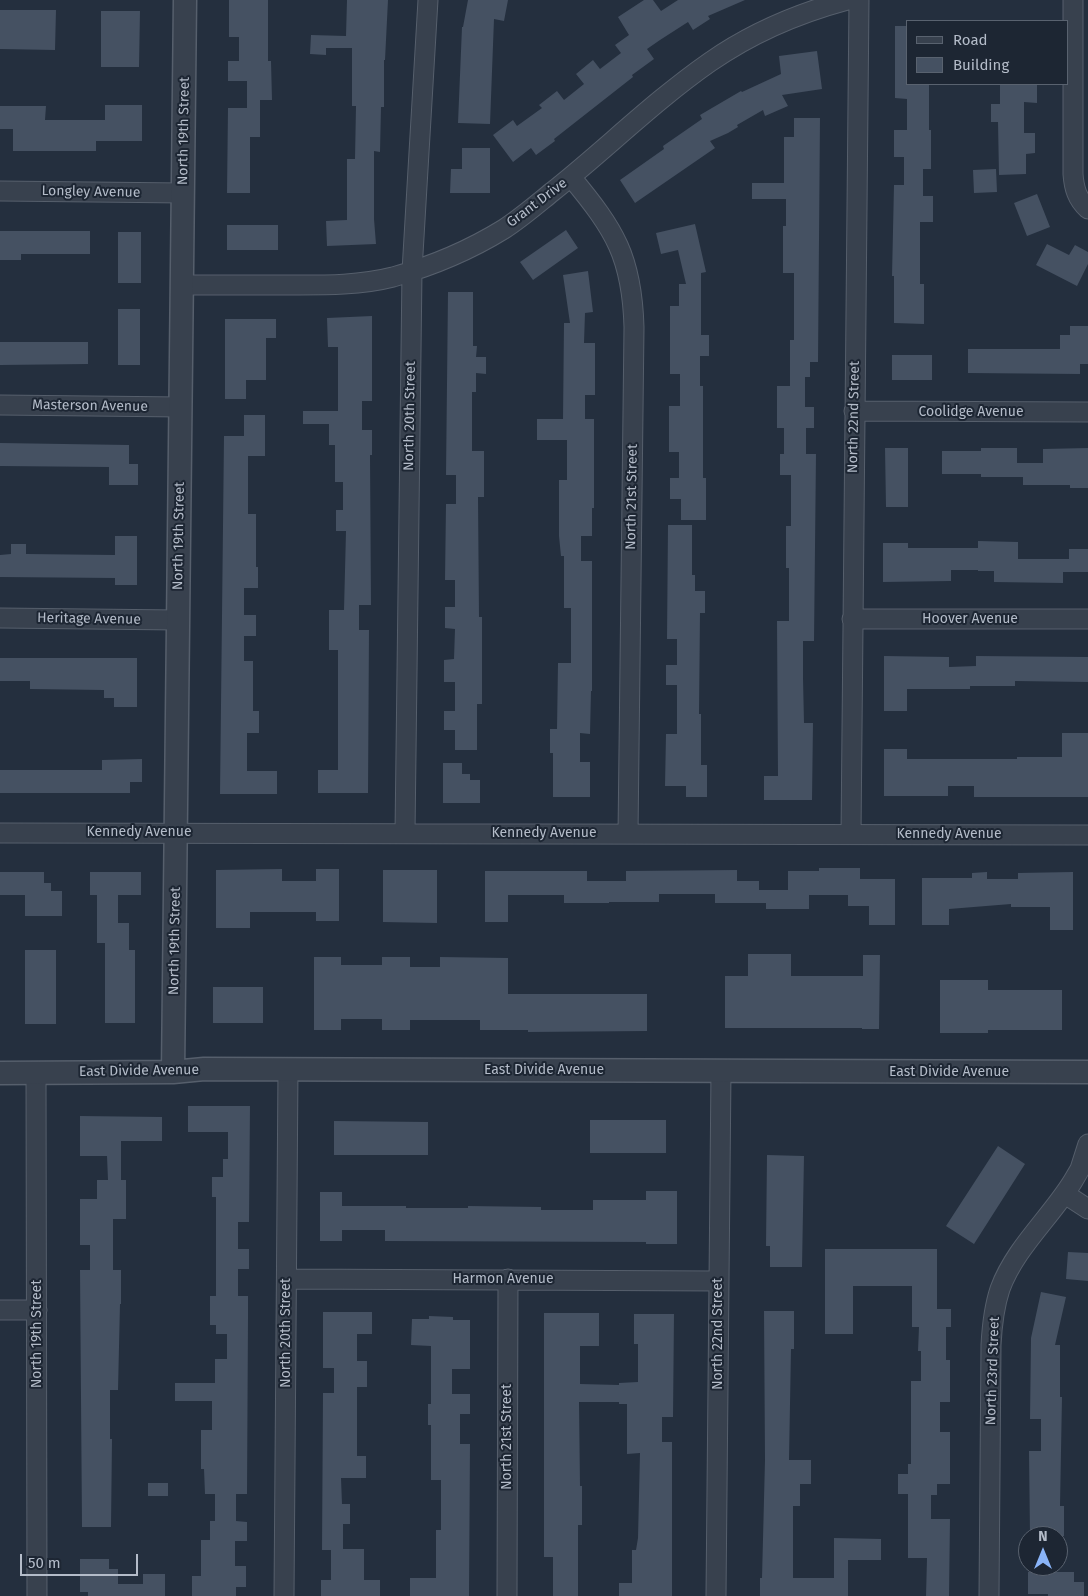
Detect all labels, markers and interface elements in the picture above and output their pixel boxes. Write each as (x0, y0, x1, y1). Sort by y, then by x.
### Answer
legend (906, 20, 1068, 85)
text: Road (953, 31, 988, 49)
text: Building (953, 56, 1009, 74)
street label: North 19th Street (175, 77, 193, 185)
street label: Grant Drive (504, 175, 570, 231)
street label: Longley Avenue (41, 183, 141, 201)
street label: North 20th Street (401, 361, 419, 471)
street label: North 22nd Street (845, 361, 863, 473)
street label: Masterson Avenue (32, 397, 148, 415)
street label: Coolidge Avenue (918, 404, 1024, 420)
street label: North 21st Street (623, 444, 641, 550)
street label: North 19th Street (170, 482, 188, 590)
street label: Heritage Avenue (37, 610, 141, 628)
street label: Hoover Avenue (922, 611, 1018, 627)
street label: Kennedy Avenue (86, 824, 192, 840)
street label: Kennedy Avenue (491, 825, 597, 841)
street label: Kennedy Avenue (896, 826, 1002, 842)
street label: North 19th Street (166, 887, 184, 995)
street label: East Divide Avenue (79, 1062, 199, 1080)
street label: East Divide Avenue (484, 1062, 604, 1078)
street label: East Divide Avenue (889, 1064, 1009, 1080)
street label: Harmon Avenue (452, 1271, 554, 1287)
street label: North 20th Street (278, 1278, 294, 1388)
street label: North 22nd Street (710, 1278, 726, 1390)
street label: North 19th Street (29, 1280, 45, 1388)
street label: North 23rd Street (983, 1316, 1003, 1426)
street label: North 21st Street (499, 1384, 515, 1490)
north arrow (1018, 1526, 1068, 1576)
text: N (1038, 1528, 1048, 1545)
scale bar (22, 1544, 140, 1576)
text: 50 m (28, 1554, 61, 1572)

